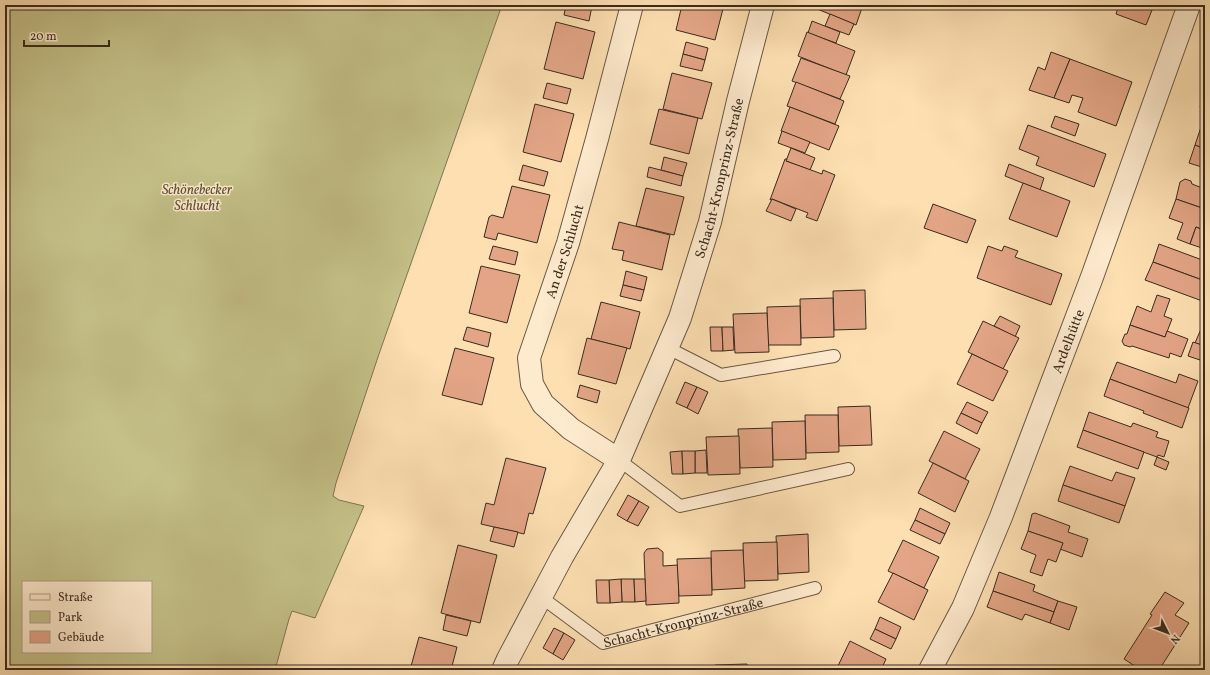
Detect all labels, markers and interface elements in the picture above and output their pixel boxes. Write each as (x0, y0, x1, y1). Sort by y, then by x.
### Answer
scale bar (24, 22, 109, 48)
text: 20 m (30, 29, 57, 45)
street label: Schacht-Kronprinz-Straße (691, 96, 749, 261)
park label: Schönebecker Schlucht (162, 181, 233, 216)
street label: An der Schlucht (542, 203, 589, 301)
street label: Ardelhütte (1048, 307, 1090, 376)
legend (22, 581, 152, 653)
text: Straße (58, 590, 93, 606)
street label: Schacht-Kronprinz-Straße (602, 594, 766, 654)
text: Park (58, 610, 83, 626)
north arrow (1148, 613, 1188, 653)
text: Gebäude (58, 630, 105, 646)
text: N (1166, 631, 1183, 647)

